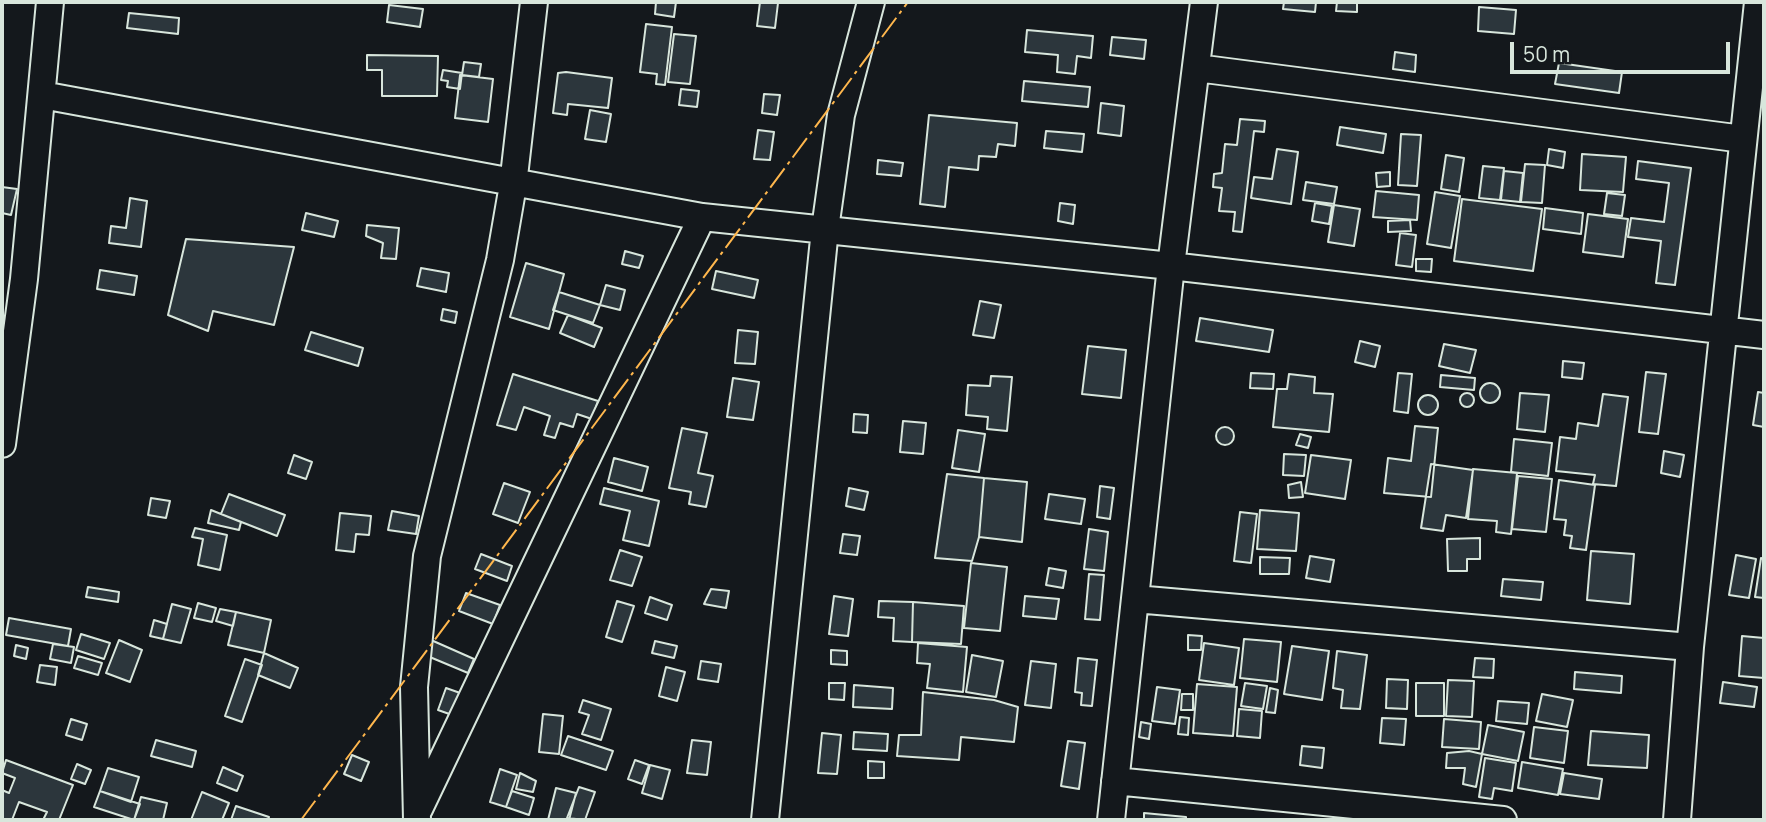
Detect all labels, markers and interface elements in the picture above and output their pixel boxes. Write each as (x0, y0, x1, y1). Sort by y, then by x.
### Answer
scale bar (1514, 28, 1734, 72)
text: 50 m (1523, 40, 1570, 68)

